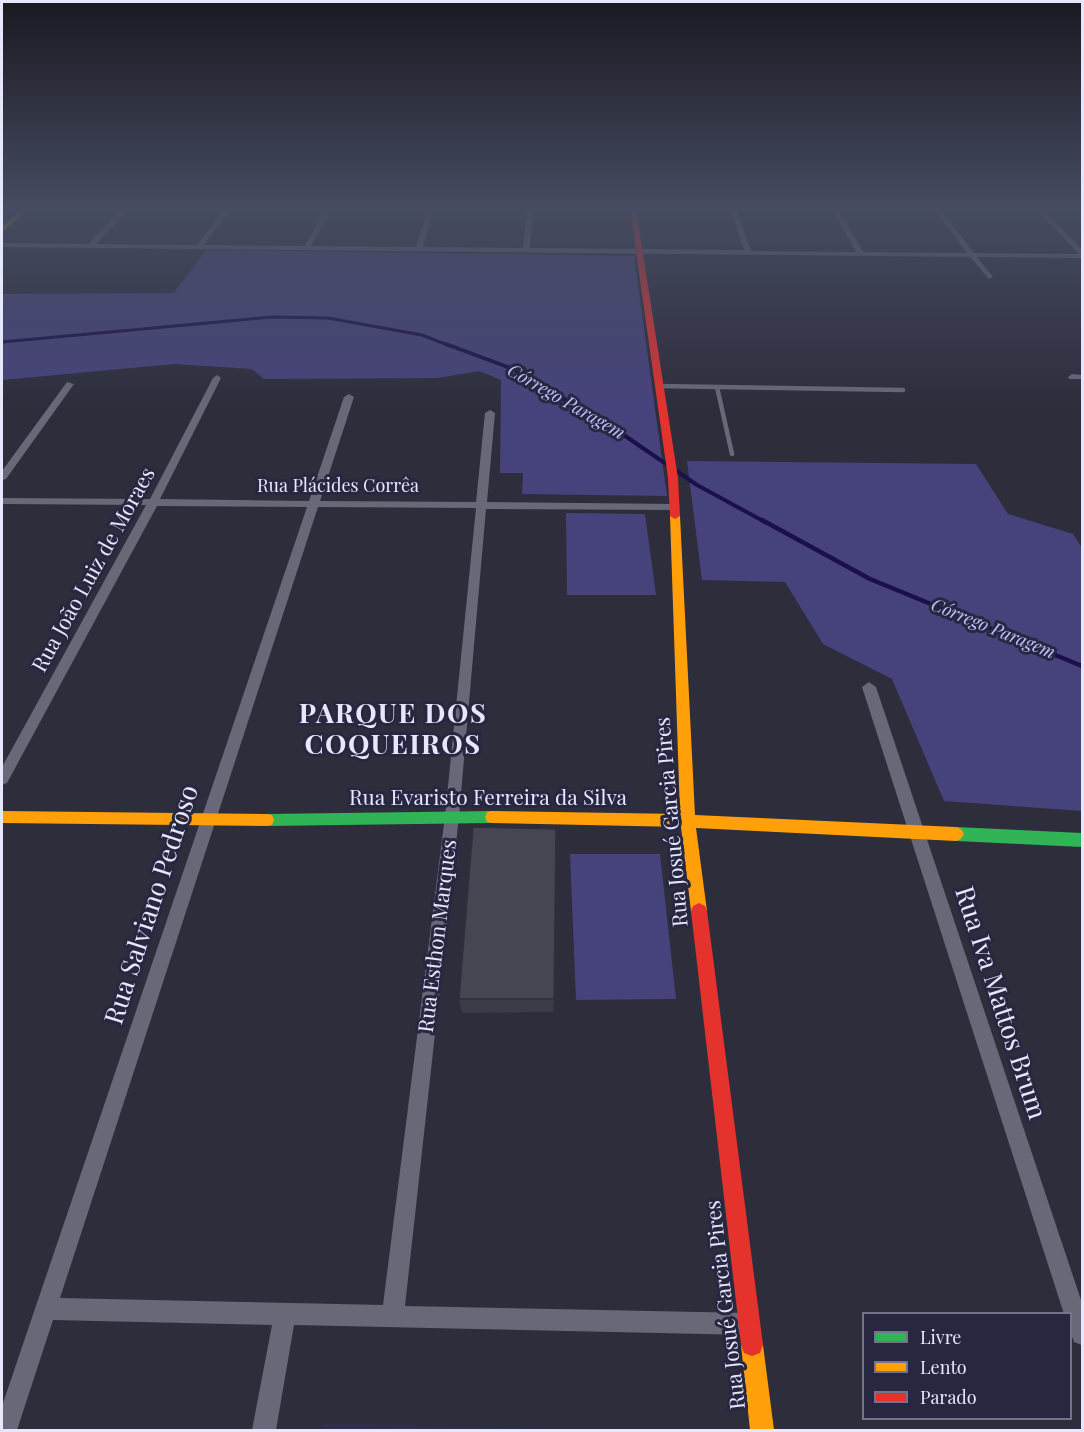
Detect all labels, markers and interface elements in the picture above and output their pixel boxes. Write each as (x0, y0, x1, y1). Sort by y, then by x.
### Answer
water label: Córrego Paragem (503, 360, 629, 444)
street label: Rua João Luiz de Moraes (27, 463, 161, 677)
street label: Rua Plácides Corrêa (257, 475, 419, 497)
water label: Córrego Paragem (928, 594, 1058, 664)
district label: PARQUE DOS COQUEIROS (299, 699, 487, 762)
street label: Rua Josué Garcia Pires (650, 716, 694, 928)
street label: Rua Salviano Pedroso (99, 781, 205, 1029)
street label: Rua Evaristo Ferreira da Silva (349, 785, 627, 811)
street label: Rua Esthon Marques (414, 838, 462, 1034)
street label: Rua Iva Mattos Brum (948, 883, 1052, 1123)
street label: Rua Josué Garcia Pires (701, 1199, 751, 1411)
legend (862, 1312, 1072, 1420)
text: Livre (920, 1325, 961, 1349)
text: Lento (920, 1355, 967, 1379)
text: Parado (920, 1385, 977, 1409)

